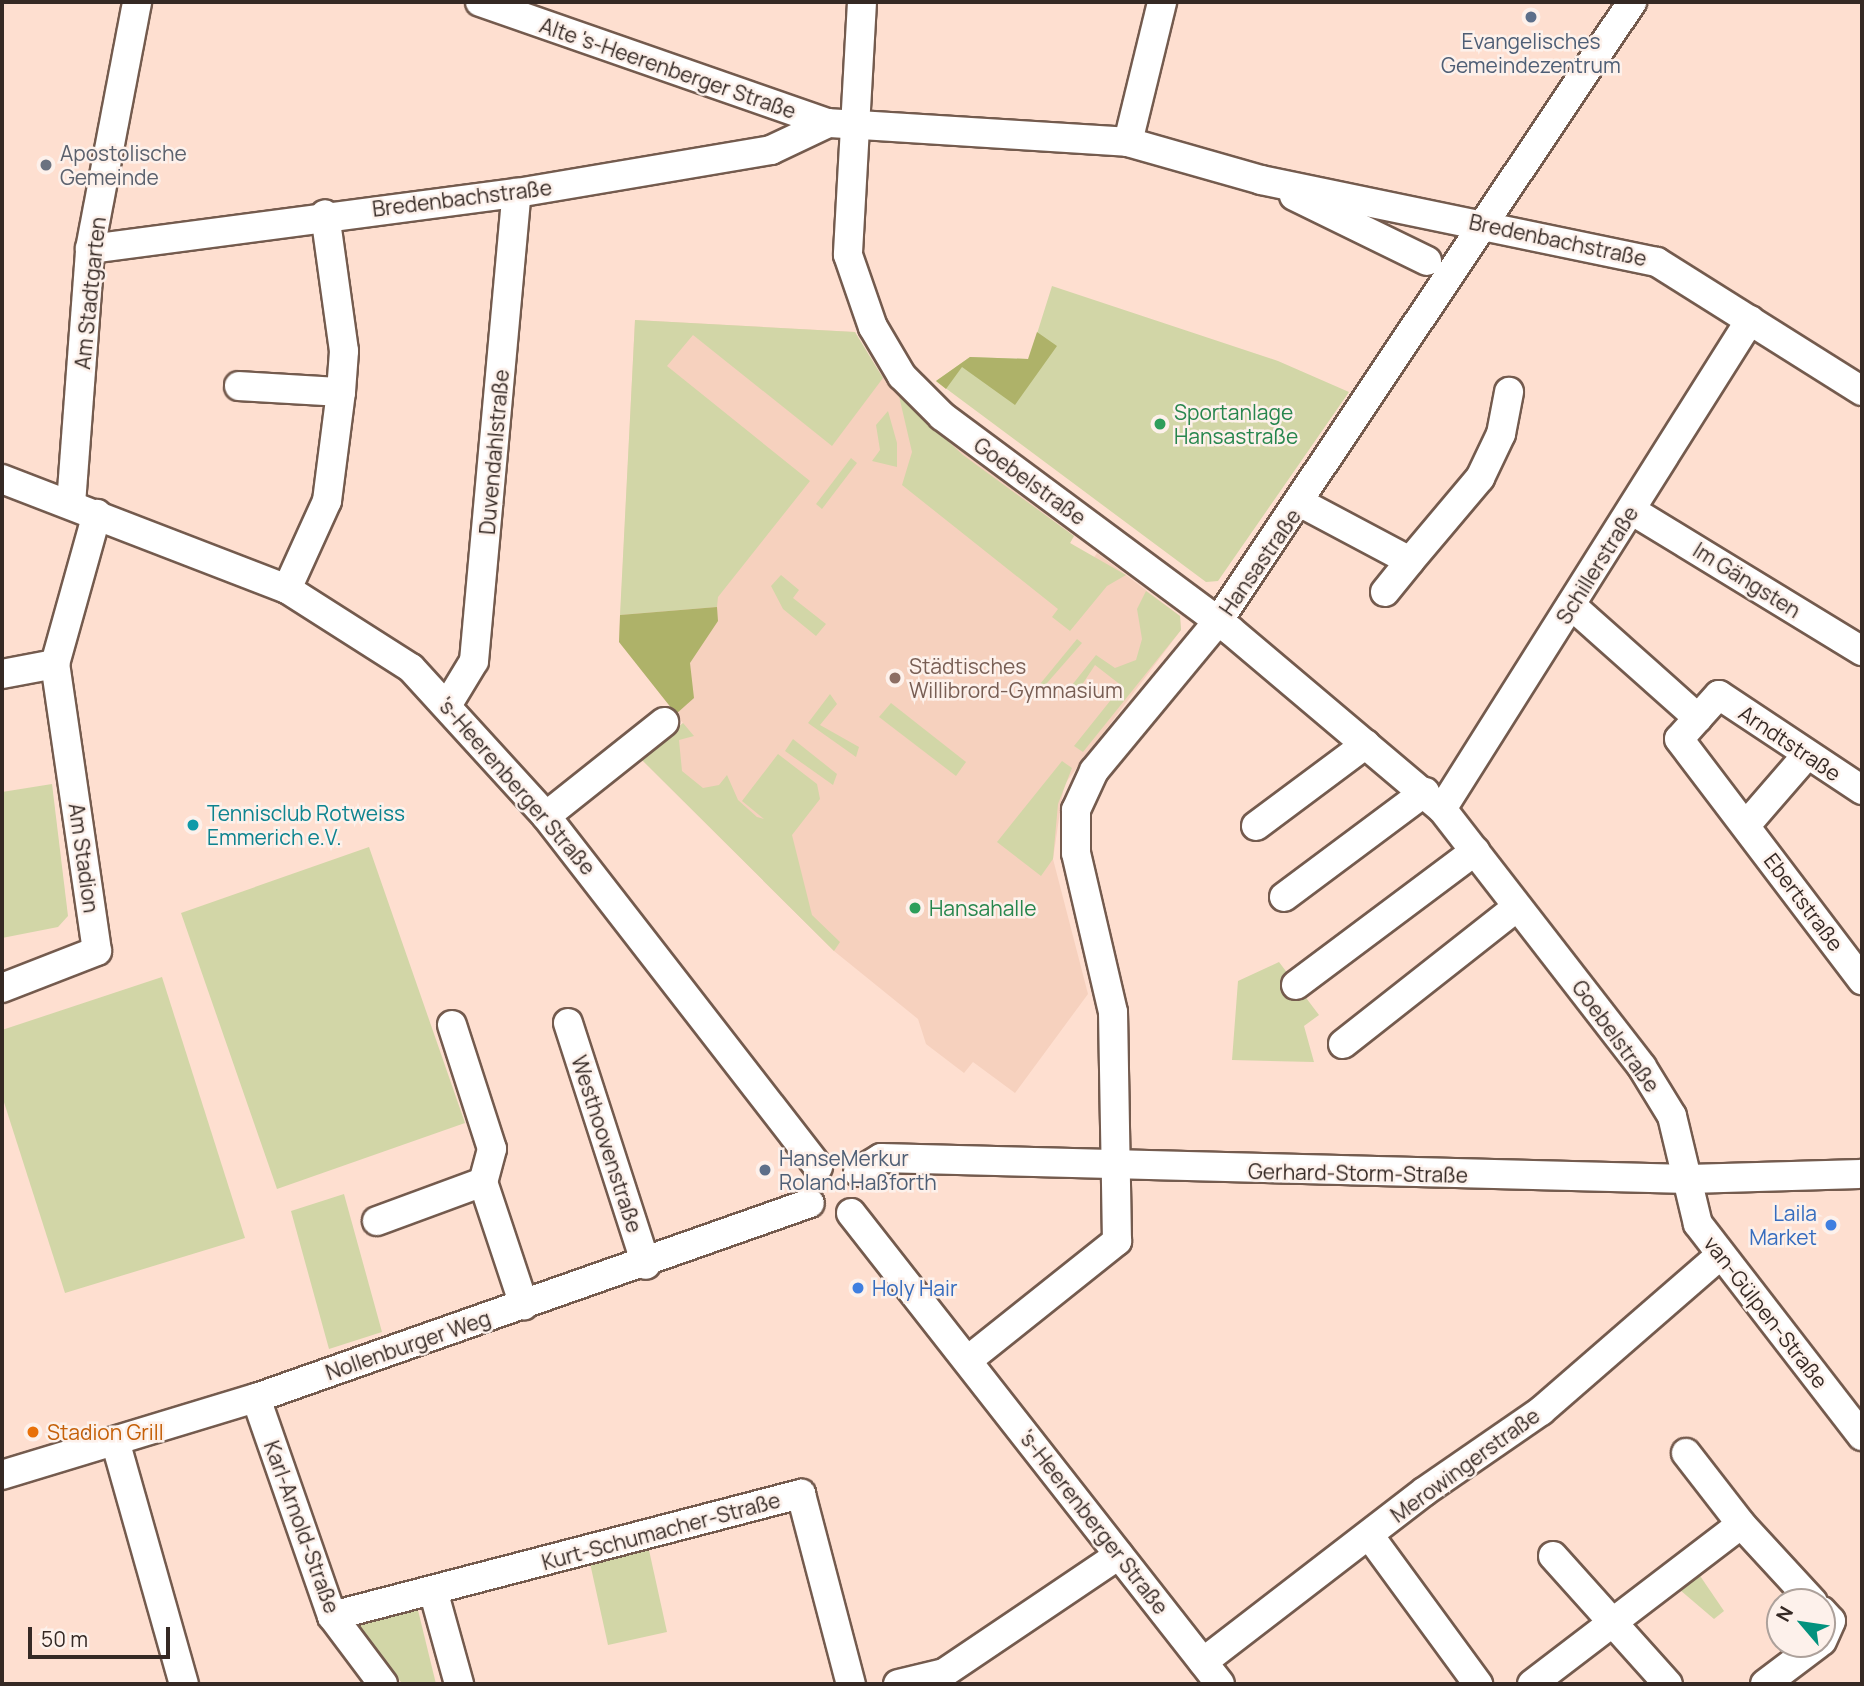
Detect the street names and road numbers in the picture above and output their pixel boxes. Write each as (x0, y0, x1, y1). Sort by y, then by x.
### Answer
street label: Alte 's-Heerenberger Straße (537, 12, 799, 124)
street label: Bredenbachstraße (371, 174, 553, 222)
street label: Bredenbachstraße (1467, 209, 1649, 271)
street label: Am Stadtgarten (69, 215, 111, 371)
street label: Duvendahlstraße (474, 368, 514, 536)
street label: Goebelstraße (969, 432, 1091, 530)
street label: Schillerstraße (1551, 501, 1643, 629)
street label: Hansastraße (1214, 504, 1306, 620)
street label: Im Gängsten (1689, 537, 1805, 623)
street label: 's-Heerenberger Straße (433, 692, 601, 880)
street label: Arndtstraße (1734, 700, 1846, 786)
street label: Am Stadion (64, 801, 104, 915)
street label: Ebertstraße (1759, 848, 1849, 956)
street label: Goebelstraße (1567, 975, 1665, 1097)
street label: Westhoovenstraße (566, 1052, 648, 1236)
street label: Gerhard-Storm-Straße (1248, 1158, 1468, 1188)
street label: van-Gülpen-Straße (1699, 1231, 1833, 1393)
street label: Nollenburger Weg (322, 1305, 494, 1385)
street label: Merowingerstraße (1386, 1403, 1544, 1527)
street label: 's-Heerenberger Straße (1014, 1425, 1174, 1619)
street label: Karl-Arnold-Straße (259, 1437, 345, 1617)
street label: Kurt-Schumacher-Straße (539, 1487, 783, 1575)

